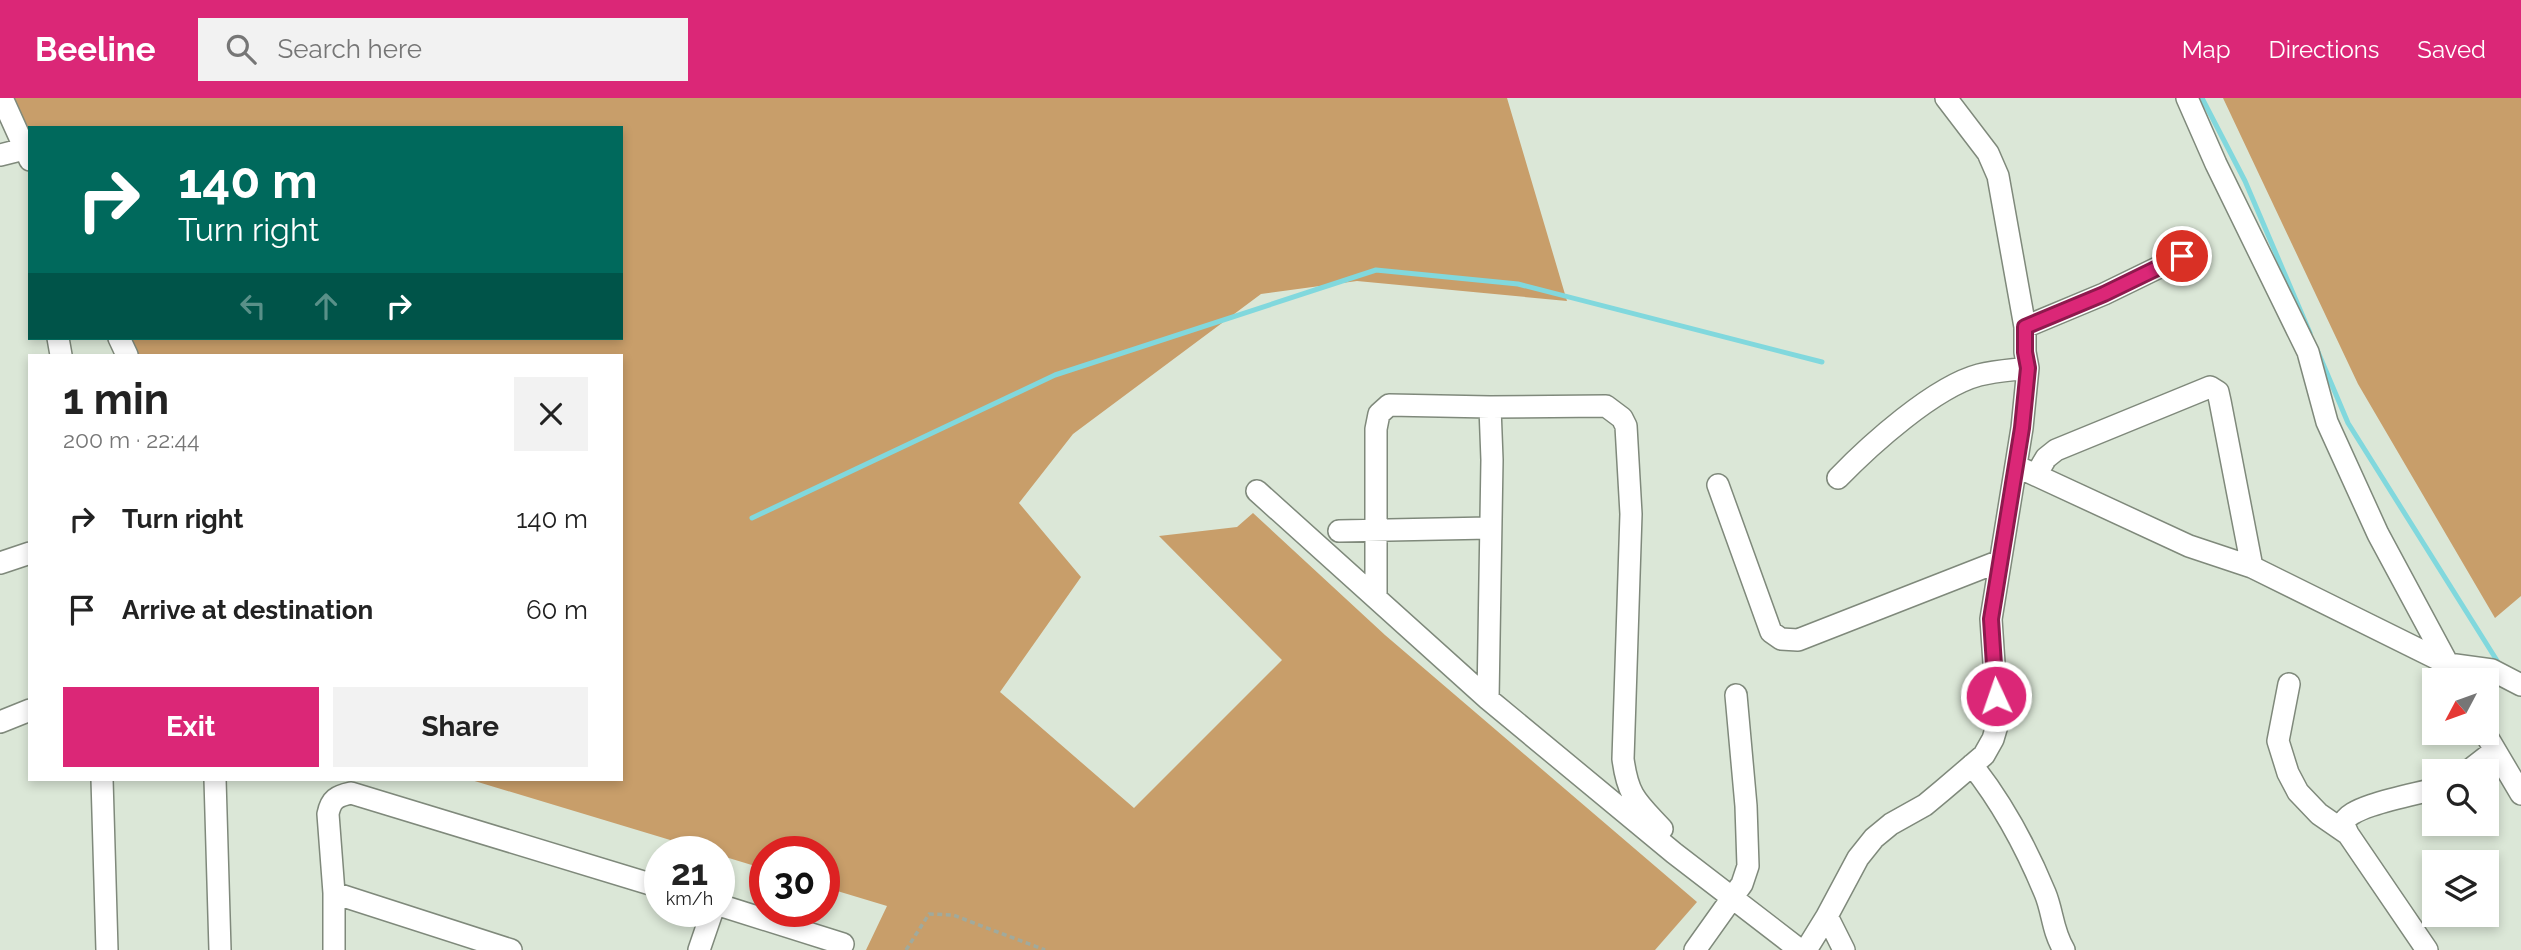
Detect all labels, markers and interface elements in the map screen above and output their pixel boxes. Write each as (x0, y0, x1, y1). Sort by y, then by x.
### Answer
search box (198, 18, 688, 81)
text: Beeline (35, 30, 156, 69)
icon: search (222, 30, 260, 68)
text: Search here (278, 34, 422, 64)
text: Map (2182, 35, 2231, 64)
text: Directions (2269, 35, 2379, 64)
text: Saved (2417, 35, 2486, 64)
text: 140 m (178, 152, 318, 209)
icon: right (63, 154, 154, 245)
text: Turn right (178, 211, 319, 248)
pin (2152, 226, 2212, 286)
icon: arrive (2163, 237, 2201, 275)
icon: left (234, 287, 272, 325)
icon: ahead (307, 287, 345, 325)
icon: right (380, 287, 418, 325)
text: 1 min (63, 375, 169, 424)
button: close (514, 377, 588, 451)
text: 200 m · 22:44 (63, 426, 200, 453)
icon: right (63, 500, 101, 538)
text: Turn right (122, 504, 243, 534)
text: 140 m (516, 504, 588, 534)
icon: arrive (63, 591, 101, 629)
text: Arrive at destination (122, 595, 373, 625)
text: 60 m (526, 595, 588, 625)
position arrow (1959, 659, 2033, 733)
north arrow (2422, 668, 2499, 746)
map controls (2422, 668, 2499, 927)
button: Exit (63, 687, 319, 767)
button: Share (333, 687, 588, 767)
button: search (2422, 759, 2499, 836)
speed limit sign: 30 (749, 836, 840, 927)
button: layers (2422, 850, 2499, 927)
text: 21 (671, 852, 708, 893)
text: km/h (666, 888, 713, 909)

